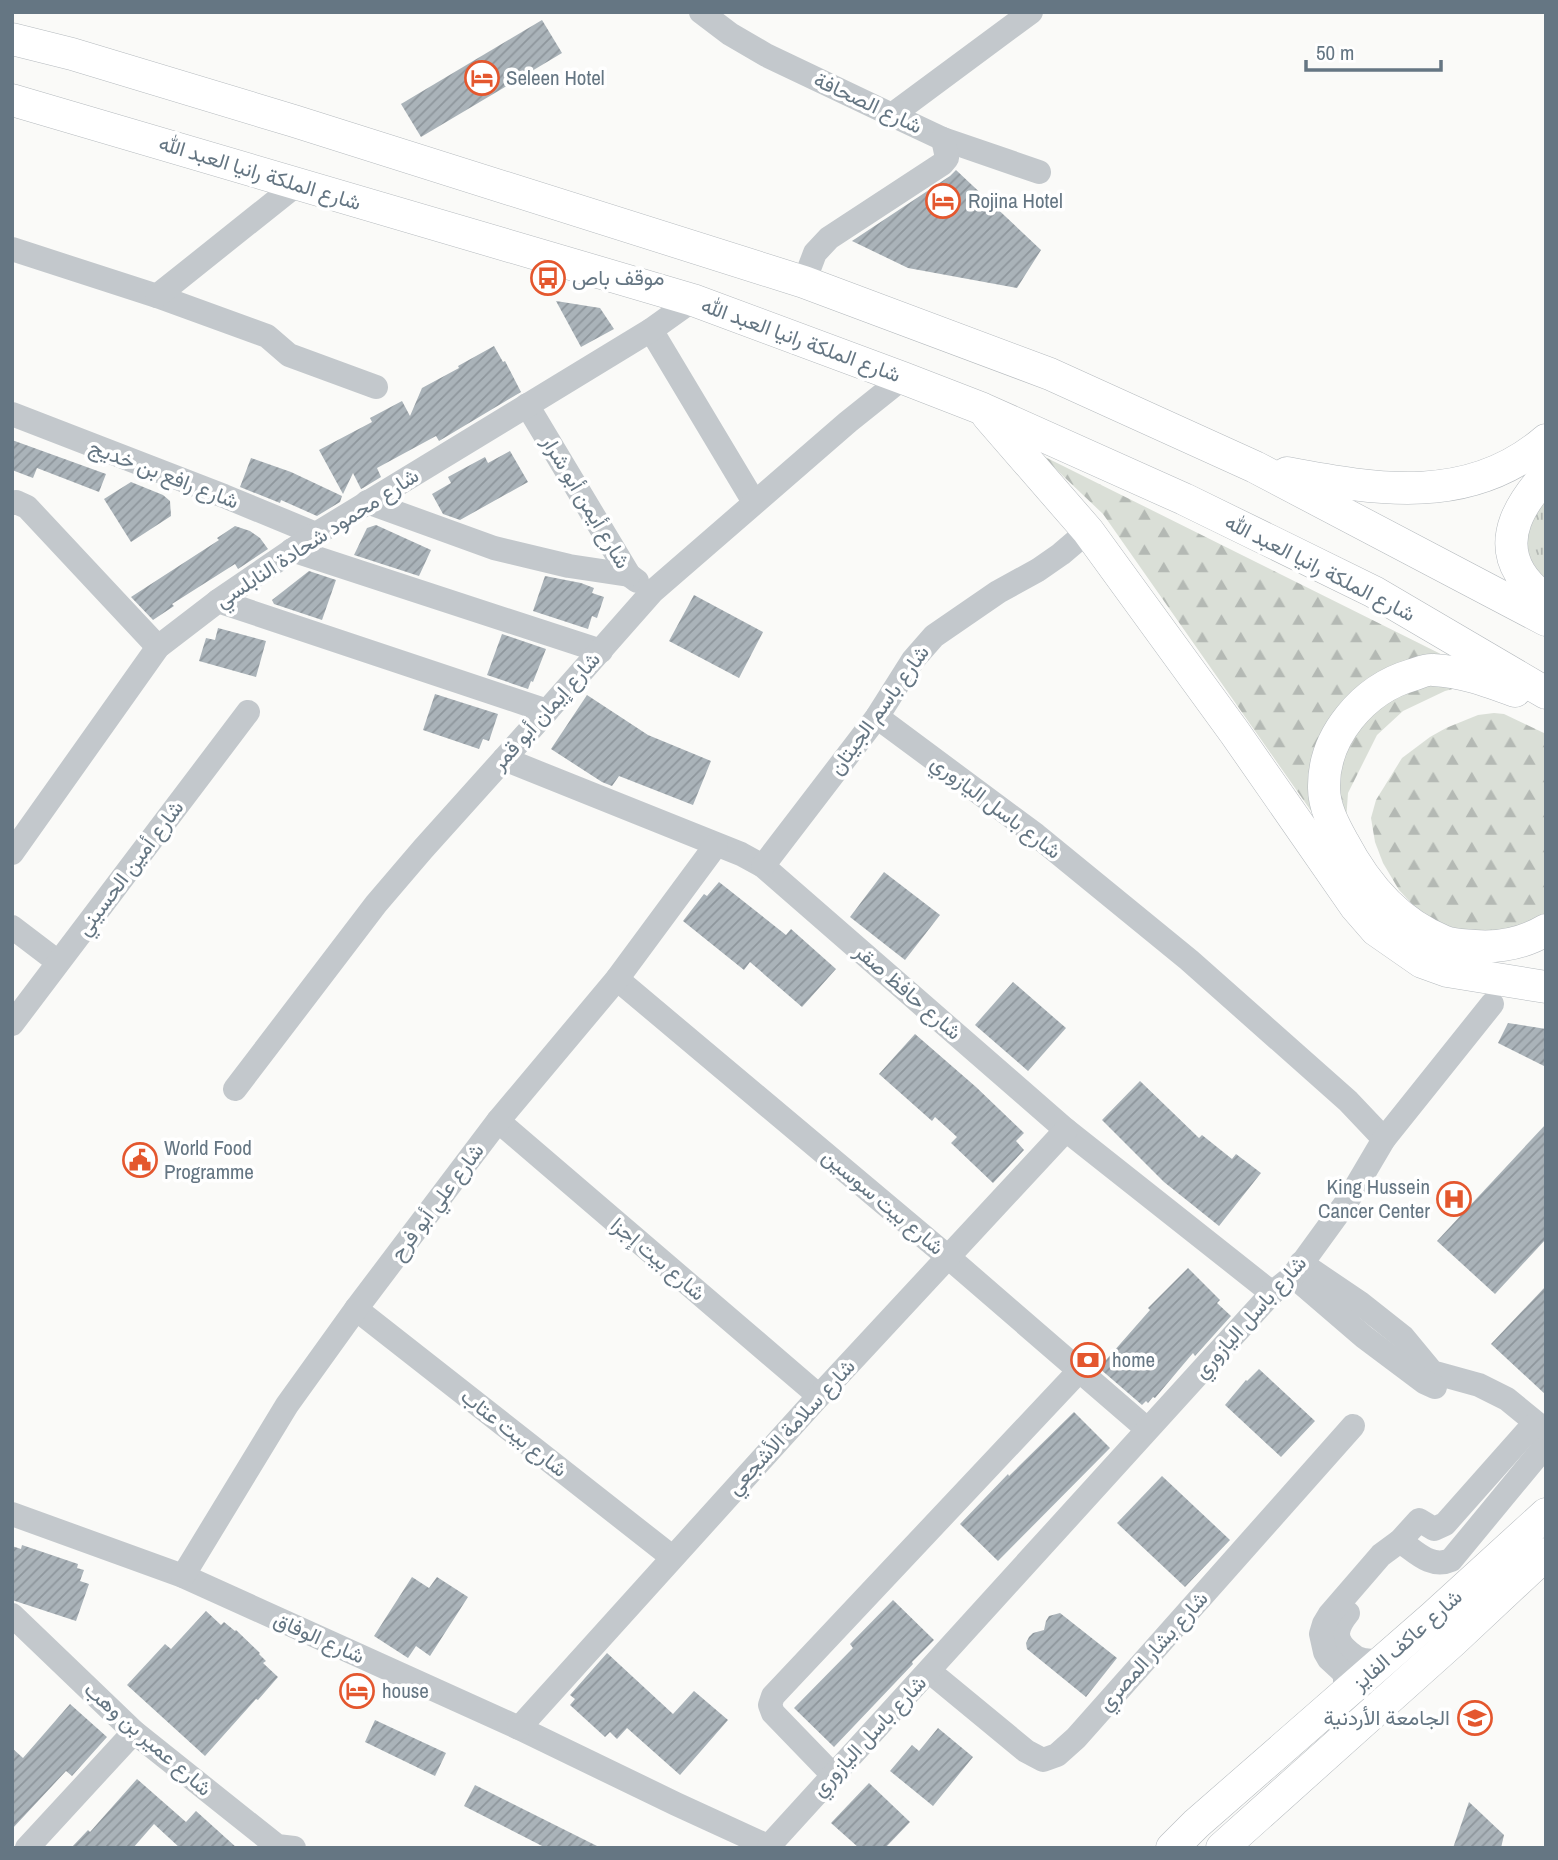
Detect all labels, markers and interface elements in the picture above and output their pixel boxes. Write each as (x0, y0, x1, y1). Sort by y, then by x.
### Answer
scale bar (1306, 28, 1441, 72)
text: 50 m (1316, 38, 1354, 67)
hotel icon: Seleen Hotel (463, 59, 501, 97)
place label: Seleen Hotel (506, 63, 605, 92)
street label: شارع الصحافة (809, 65, 927, 140)
street label: شارع الملكة رانيا العبد الله (155, 128, 365, 217)
hotel icon: Rojina Hotel (924, 182, 962, 220)
place label: Rojina Hotel (968, 186, 1063, 215)
bus stop icon: موقف باص (529, 259, 567, 297)
place label: موقف باص (572, 263, 664, 292)
street label: شارع الملكة رانيا العبد الله (697, 290, 905, 389)
street label: شارع أيمن أبو شرار (535, 429, 638, 574)
street label: شارع رافع بن خديج (85, 432, 243, 515)
street label: شارع محمود شحادة النابلسي (209, 461, 426, 617)
street label: شارع الملكة رانيا العبد الله (1220, 507, 1420, 628)
street label: شارع باسم الجيتان (822, 639, 936, 781)
street label: شارع إيمان أبو قمر (484, 645, 607, 777)
street label: شارع باسل اليازوري (923, 748, 1067, 868)
street label: شارع أمين الحسيني (69, 794, 193, 943)
street label: شارع حافظ صقر (848, 936, 968, 1046)
place label: World Food Programme (164, 1133, 254, 1186)
street label: شارع علي أبو فرح (383, 1137, 493, 1268)
public building icon: World Food Programme (121, 1141, 159, 1179)
street label: شارع بيت سوسين (816, 1142, 951, 1261)
place label: King Hussein Cancer Center (1318, 1172, 1430, 1225)
hospital icon: King Hussein Cancer Center (1435, 1180, 1473, 1218)
street label: شارع بيت إجزا (605, 1210, 712, 1307)
street label: شارع باسل اليازوري (1187, 1249, 1315, 1386)
bank icon: home (1069, 1341, 1107, 1379)
place label: home (1112, 1345, 1155, 1374)
street label: شارع سلامة الأشجعي (720, 1352, 864, 1503)
street label: شارع بيت عتاب (455, 1382, 574, 1483)
street label: شارع عاكف الفايز (1344, 1582, 1468, 1698)
street label: شارع بشار المصري (1091, 1584, 1217, 1719)
street label: شارع الوفاق (269, 1605, 369, 1671)
street label: شارع باسل اليازوري (805, 1669, 935, 1805)
hotel icon: house (338, 1672, 376, 1710)
street label: شارع عمير بن وهب (78, 1675, 219, 1802)
place label: house (382, 1676, 429, 1705)
school or university icon: الجامعة الأردنية (1456, 1699, 1494, 1737)
place label: الجامعة الأردنية (1323, 1703, 1450, 1732)

